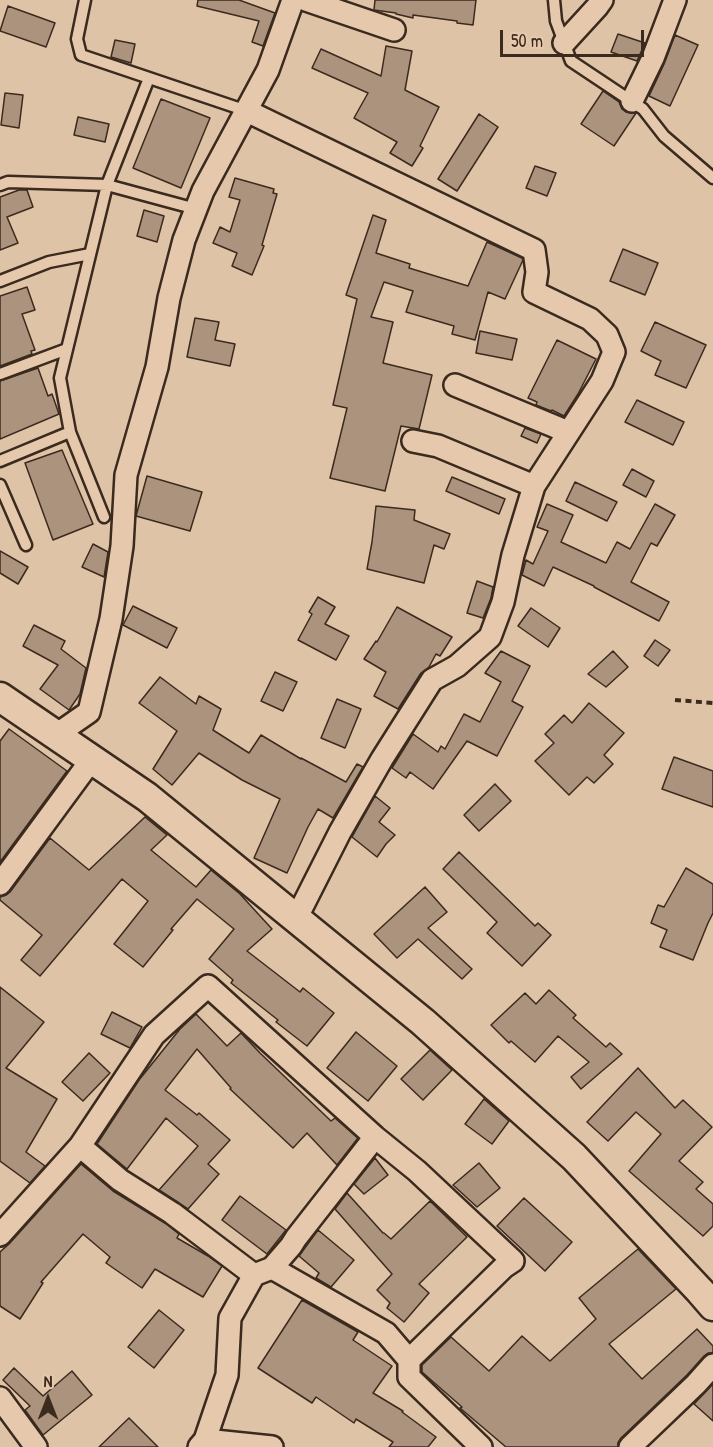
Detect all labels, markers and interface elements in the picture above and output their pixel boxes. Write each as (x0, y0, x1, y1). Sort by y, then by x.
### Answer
scale bar (503, 18, 647, 56)
text: 50 m (511, 28, 543, 53)
north arrow (18, 1369, 78, 1429)
text: N (44, 1370, 52, 1392)

